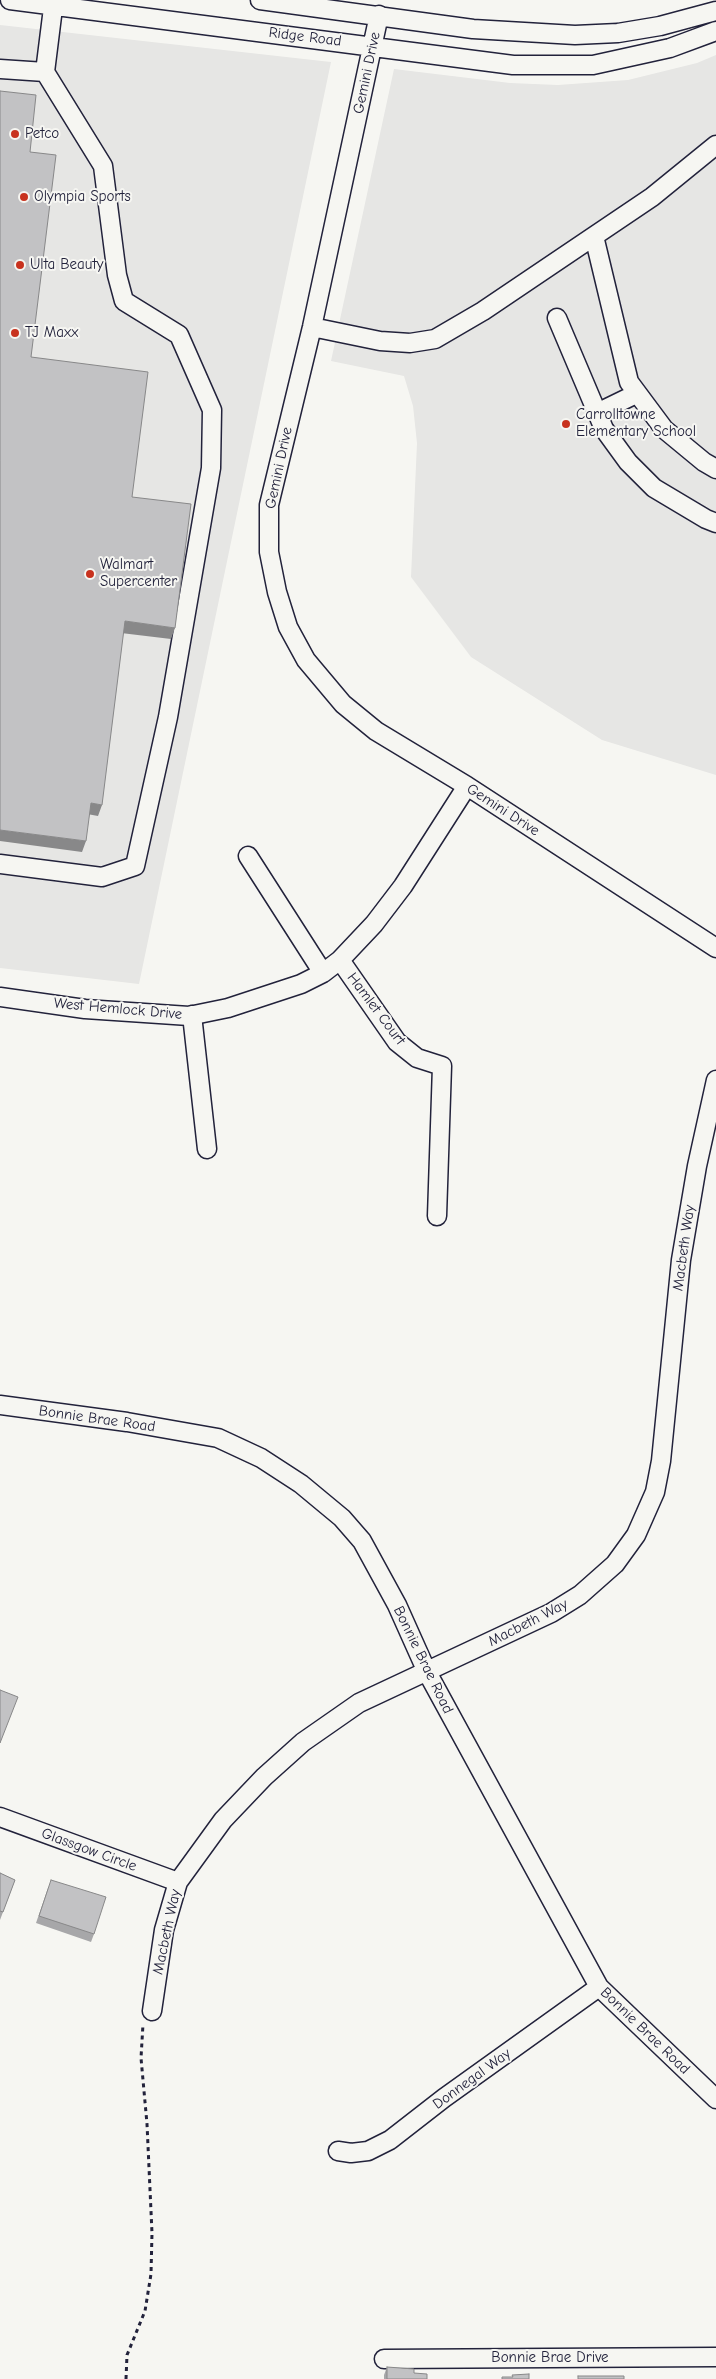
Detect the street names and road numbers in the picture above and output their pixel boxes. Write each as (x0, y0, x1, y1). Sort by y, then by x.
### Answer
street label: Ridge Road (268, 24, 342, 50)
street label: Gemini Drive (350, 31, 384, 115)
street label: Gemini Drive (262, 426, 296, 510)
street label: Gemini Drive (463, 780, 543, 840)
street label: Hamlet Court (343, 969, 409, 1049)
street label: West Hemlock Drive (53, 994, 183, 1024)
street label: Macbeth Way (669, 1204, 699, 1292)
street label: Bonnie Brae Road (38, 1402, 156, 1436)
street label: Macbeth Way (485, 1595, 571, 1651)
street label: Bonnie Brae Road (389, 1603, 457, 1717)
street label: Glassgow Circle (39, 1824, 139, 1876)
street label: Macbeth Way (149, 1888, 185, 1976)
street label: Bonnie Brae Road (597, 1984, 693, 2078)
street label: Donnegal Way (430, 2045, 514, 2113)
street label: Bonnie Brae Drive (491, 2349, 609, 2367)

